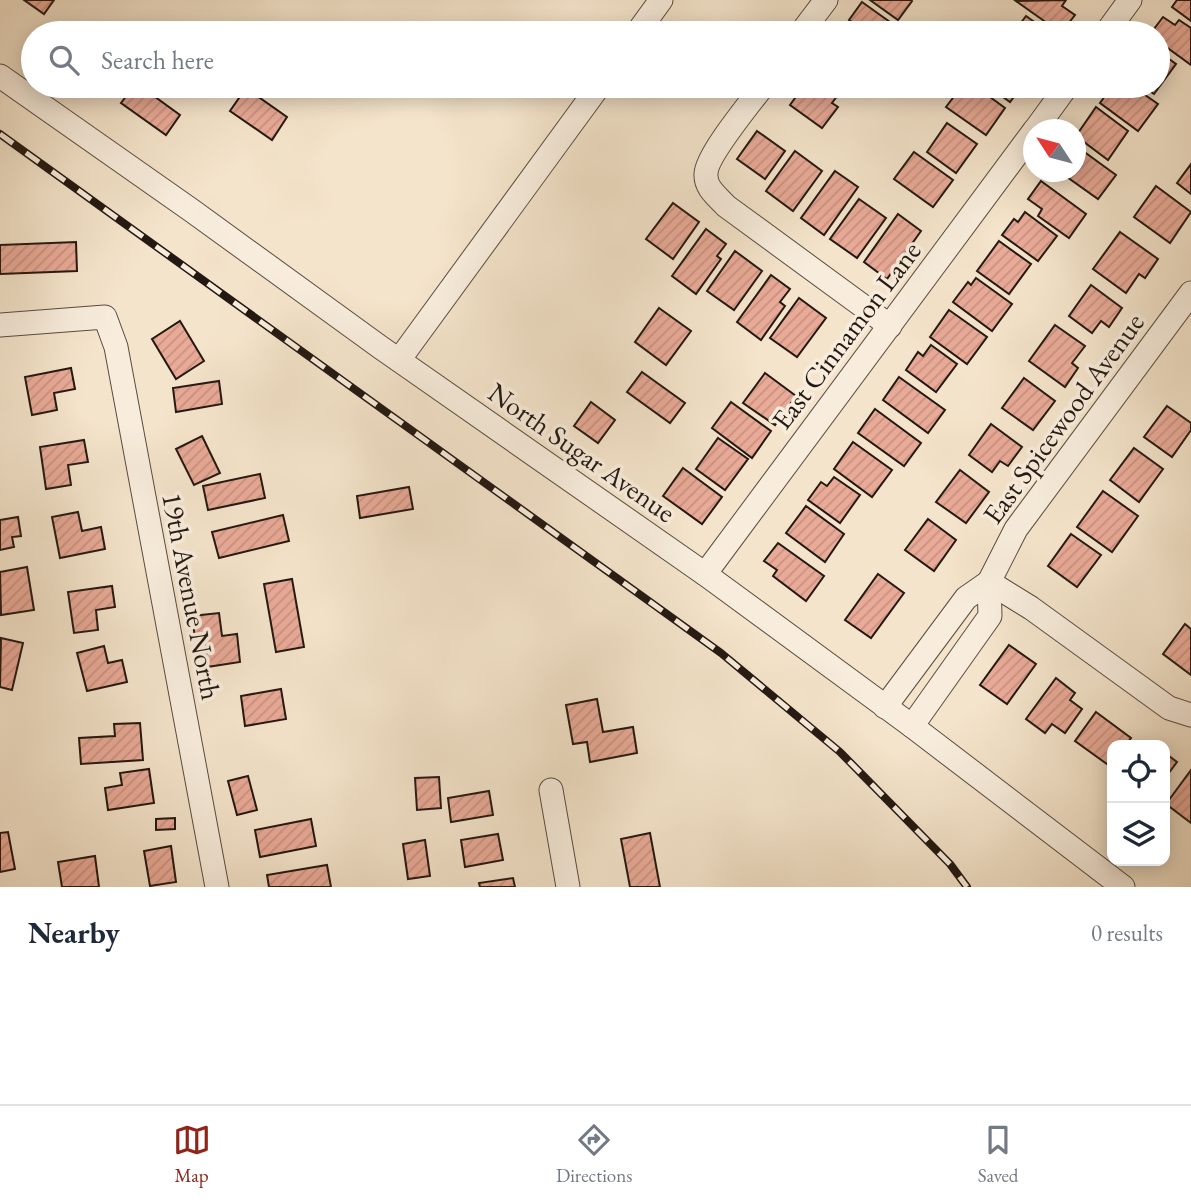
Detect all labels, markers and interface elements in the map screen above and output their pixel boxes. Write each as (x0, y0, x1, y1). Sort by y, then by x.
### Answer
search box (21, 21, 1170, 98)
icon: search (45, 41, 83, 79)
text: Search here (101, 43, 214, 77)
north arrow (1023, 119, 1086, 182)
street label: East Cinnamon Lane (763, 234, 929, 436)
street label: East Spicewood Avenue (974, 305, 1152, 531)
street label: North Sugar Avenue (481, 374, 683, 530)
street label: 19th Avenue North (154, 489, 230, 703)
map controls (1107, 740, 1170, 866)
button: locate (1107, 740, 1170, 803)
button: layers (1107, 803, 1170, 866)
text: Nearby (28, 913, 120, 952)
text: 0 results (1091, 918, 1163, 948)
tab: Map (173, 1121, 211, 1188)
tab: Directions (556, 1121, 632, 1188)
tab: Saved (978, 1121, 1018, 1188)

